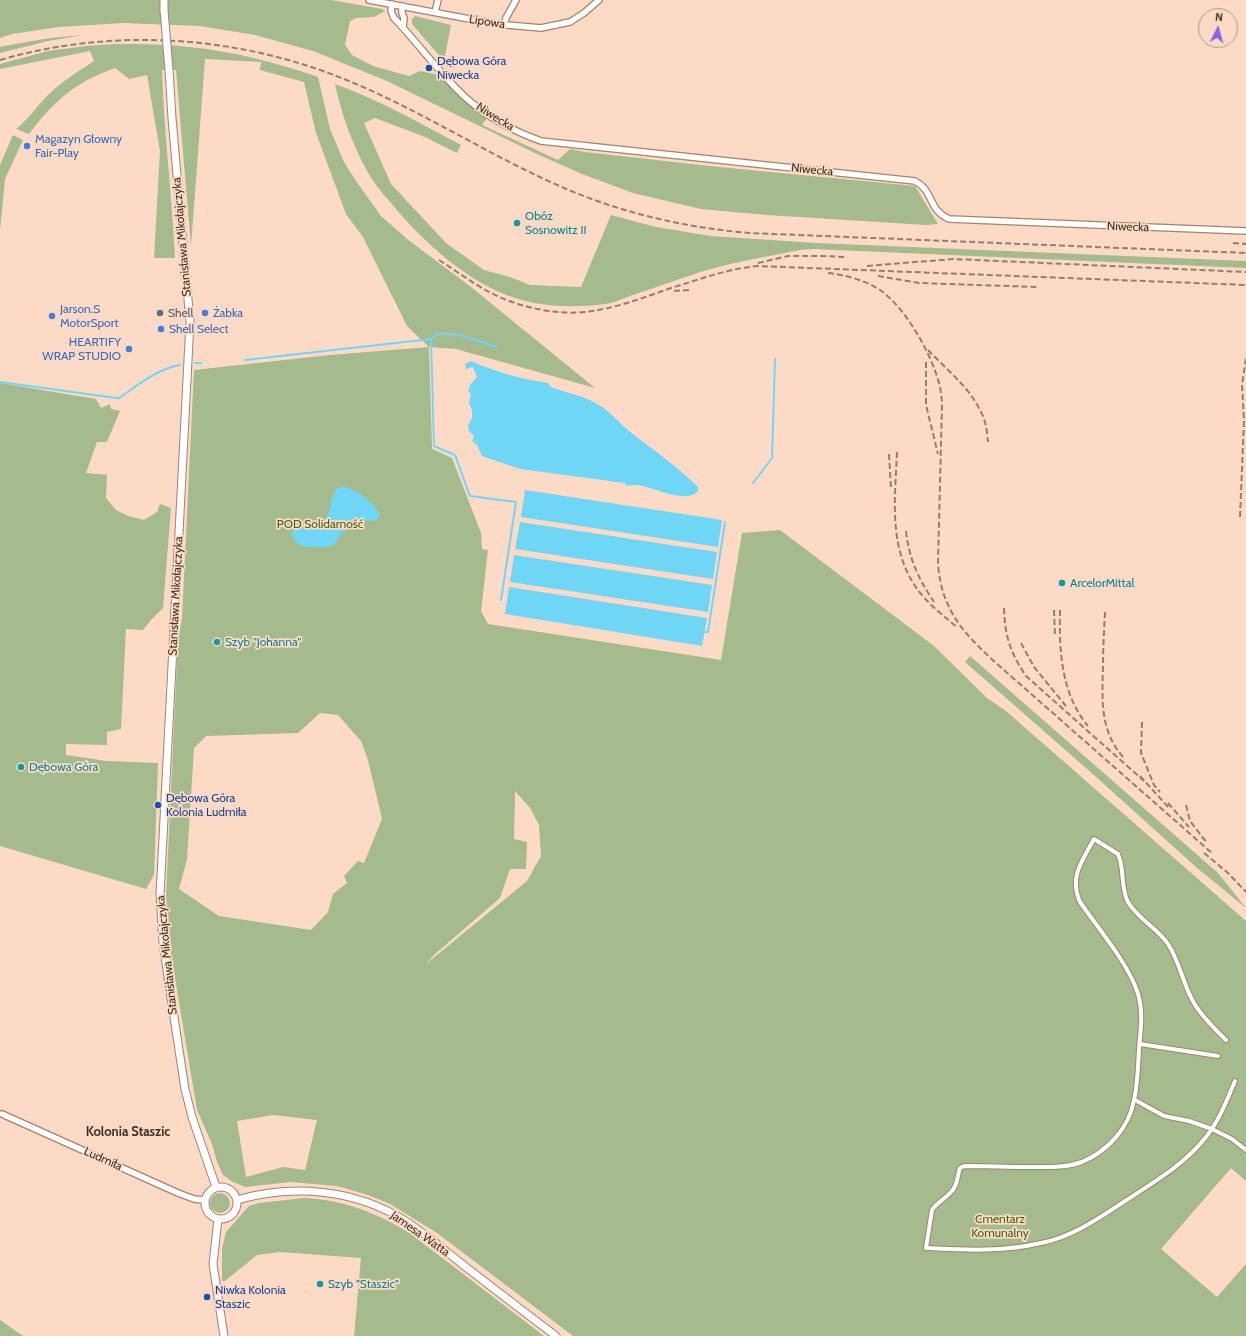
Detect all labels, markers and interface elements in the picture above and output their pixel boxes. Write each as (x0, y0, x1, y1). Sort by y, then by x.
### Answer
north arrow (1198, 8, 1238, 48)
text: N (1215, 10, 1224, 24)
street label: Lipowa (468, 12, 506, 32)
place label: Dębowa Góra Niwecka (437, 54, 506, 82)
marker: Dębowa Góra Niwecka (424, 63, 434, 73)
street label: Niwecka (473, 100, 517, 134)
place label: Magazyn Głowny Fair-Play (35, 132, 122, 160)
marker: Magazyn Głowny Fair-Play (22, 141, 32, 151)
street label: Niwecka (790, 161, 834, 179)
street label: Stanisława Mikołajczyka (170, 177, 194, 297)
place label: Obóz Sosnowitz II (525, 209, 587, 237)
marker: Obóz Sosnowitz II (512, 218, 522, 228)
street label: Niwecka (1107, 219, 1149, 235)
place label: Jarson.S MotorSport (60, 302, 119, 330)
place label: Shell (168, 306, 193, 320)
place label: Żabka (213, 306, 243, 320)
marker: Shell (155, 308, 165, 318)
marker: Żabka (200, 308, 210, 318)
marker: Jarson.S MotorSport (47, 311, 57, 321)
place label: Shell Select (169, 322, 229, 336)
marker: Shell Select (156, 324, 166, 334)
place label: HEARTIFY WRAP STUDIO (42, 335, 121, 363)
marker: HEARTIFY WRAP STUDIO (124, 344, 134, 354)
park label: POD Solidarność (277, 517, 363, 531)
street label: Stanisława Mikołajczyka (166, 536, 186, 656)
place label: ArcelorMittal (1070, 576, 1134, 590)
marker: ArcelorMittal (1057, 578, 1067, 588)
place label: Szyb "Johanna" (225, 635, 301, 649)
marker: Szyb "Johanna" (212, 637, 222, 647)
place label: Dębowa Góra (29, 760, 98, 774)
marker: Dębowa Góra (16, 762, 26, 772)
place label: Dębowa Góra Kolonia Ludmiła (166, 791, 247, 819)
marker: Dębowa Góra Kolonia Ludmiła (153, 800, 163, 810)
street label: Stanisława Mikołajczyka (154, 895, 180, 1015)
district label: Kolonia Staszic (86, 1124, 170, 1140)
street label: Ludmiła (82, 1144, 124, 1174)
street label: Jamesa Watta (388, 1208, 452, 1260)
park label: Cmentarz Komunalny (971, 1212, 1029, 1240)
place label: Szyb "Staszic" (328, 1277, 399, 1291)
marker: Szyb "Staszic" (315, 1279, 325, 1289)
place label: Niwka Kolonia Staszic (215, 1283, 286, 1311)
marker: Niwka Kolonia Staszic (202, 1292, 212, 1302)

